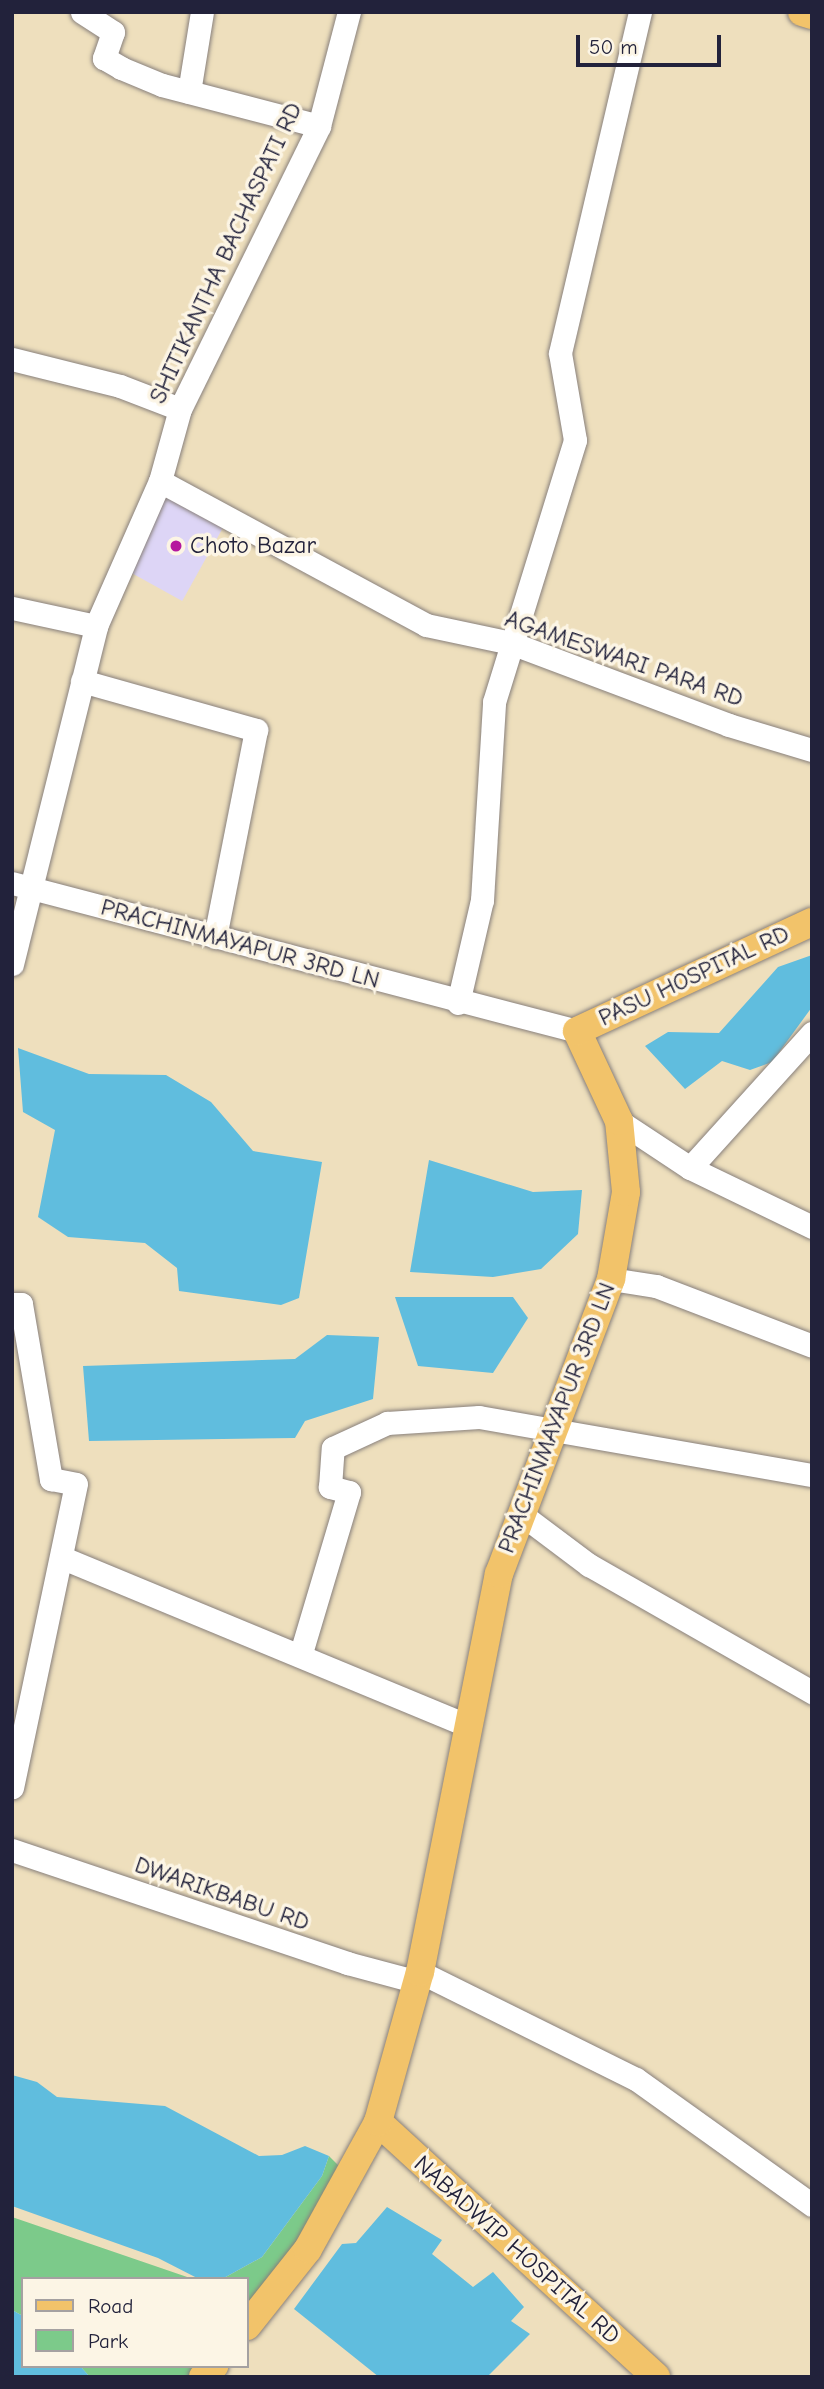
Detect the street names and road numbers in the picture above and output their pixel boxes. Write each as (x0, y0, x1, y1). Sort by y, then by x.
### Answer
street label: SHITIKANTHA BACHASPATI RD (143, 98, 309, 408)
street label: AGAMESWARI PARA RD (501, 605, 747, 713)
street label: PRACHINMAYAPUR 3RD LN (98, 893, 382, 995)
street label: PASU HOSPITAL RD (594, 919, 794, 1033)
street label: PRACHINMAYAPUR 3RD LN (492, 1279, 622, 1557)
street label: DWARIKBABU RD (131, 1851, 313, 1937)
street label: NABADWIP HOSPITAL RD (408, 2150, 626, 2350)

